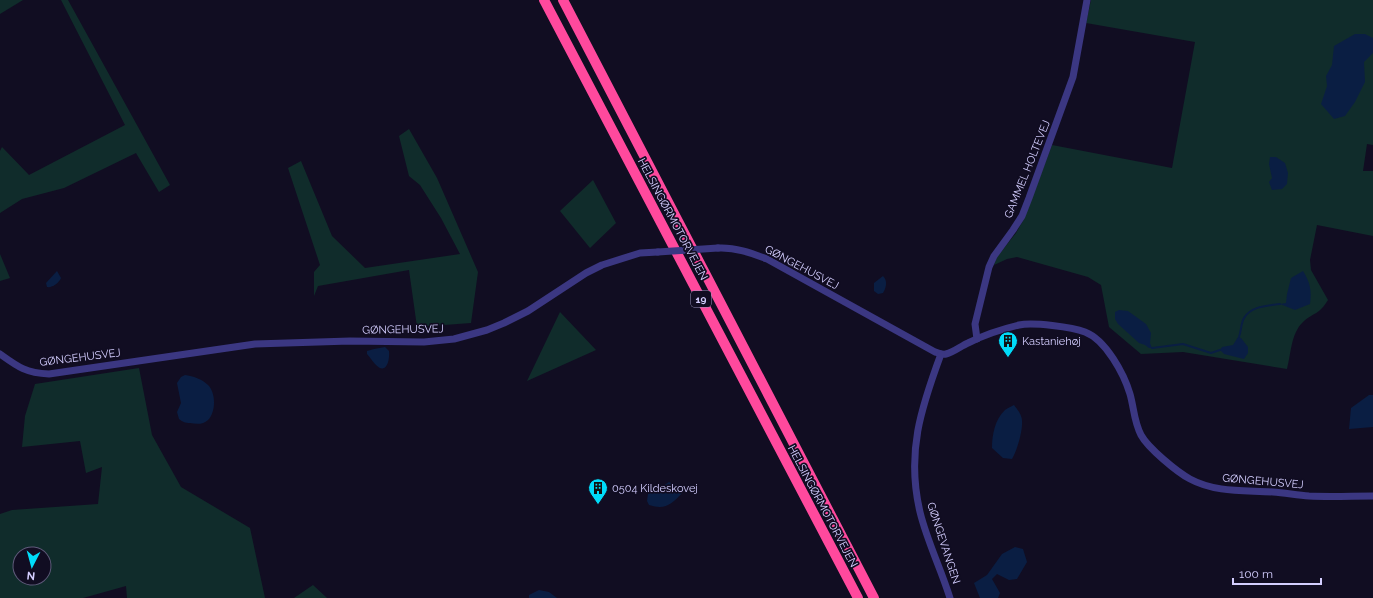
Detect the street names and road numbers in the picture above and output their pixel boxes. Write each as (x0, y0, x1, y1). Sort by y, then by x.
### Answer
street label: GAMMEL HOLTEVEJ (1002, 118, 1053, 220)
street label: HELSINGØRMOTORVEJEN (635, 156, 710, 283)
street label: GØNGEHUSVEJ (763, 243, 841, 292)
road number: 19 (691, 291, 711, 307)
street label: GØNGEHUSVEJ (362, 322, 444, 337)
street label: GØNGEHUSVEJ (39, 346, 121, 369)
street label: HELSINGØRMOTORVEJEN (785, 443, 860, 570)
street label: GØNGEHUSVEJ (1222, 471, 1304, 492)
street label: GØNGEVANGEN (924, 501, 963, 586)

